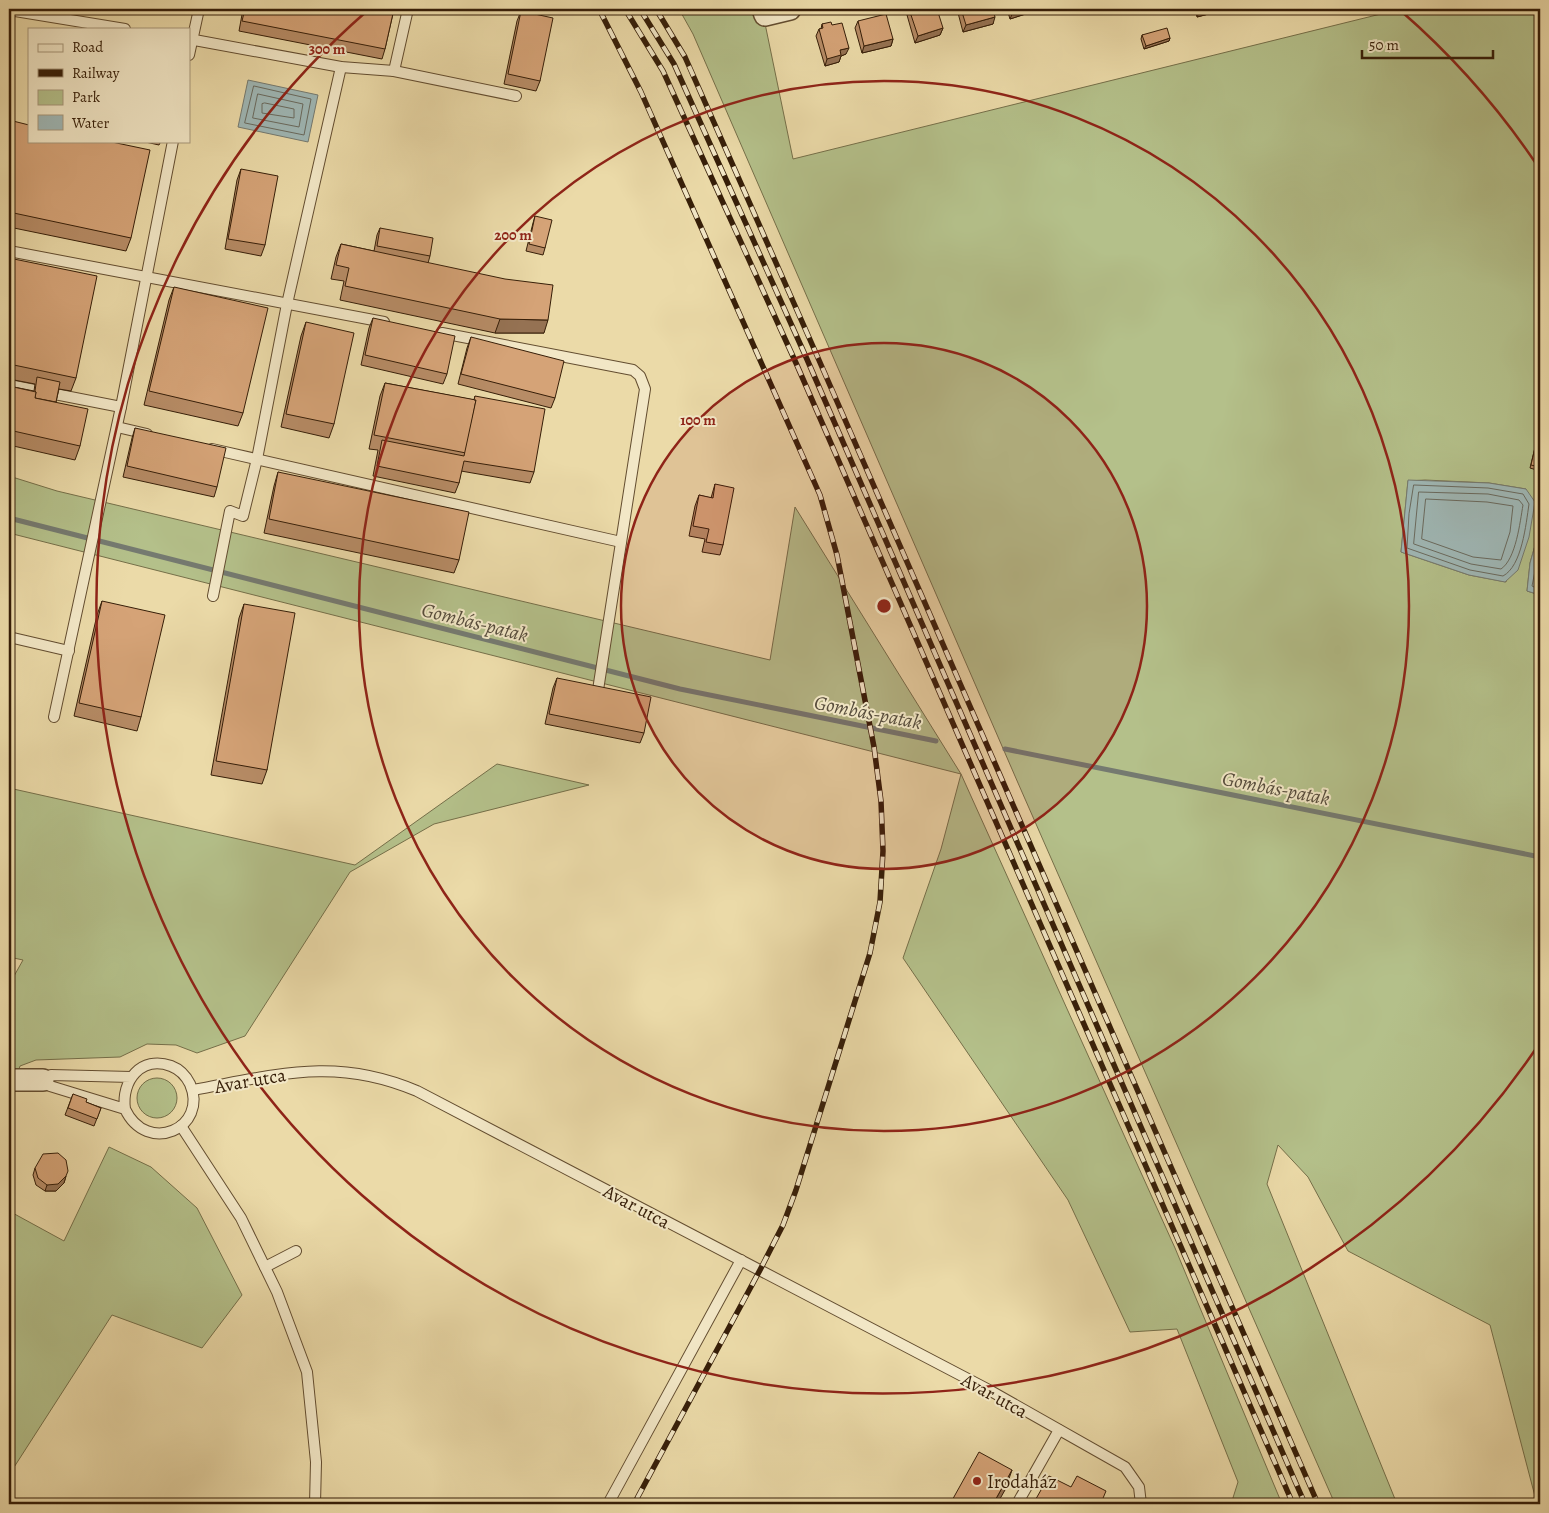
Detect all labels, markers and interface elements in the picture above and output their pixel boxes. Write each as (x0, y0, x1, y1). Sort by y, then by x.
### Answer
legend (28, 28, 190, 142)
scale bar (1362, 28, 1493, 60)
text: 50 m (1369, 35, 1399, 55)
text: Road (72, 37, 104, 57)
text: 300 m (309, 39, 346, 59)
text: Railway (72, 63, 120, 83)
text: Park (72, 87, 101, 107)
text: Water (71, 113, 109, 133)
text: 200 m (494, 225, 532, 245)
text: 100 m (680, 410, 716, 430)
water label: Gombás-patak (419, 596, 531, 649)
centre of rings (875, 597, 893, 615)
water label: Gombás-patak (812, 689, 924, 736)
water label: Gombás-patak (1220, 765, 1332, 812)
street label: Avar utca (211, 1062, 288, 1100)
street label: Avar utca (598, 1178, 675, 1235)
street label: Avar utca (956, 1367, 1032, 1425)
place label: Irodaház (987, 1469, 1057, 1495)
marker: Irodaház (971, 1475, 983, 1487)

